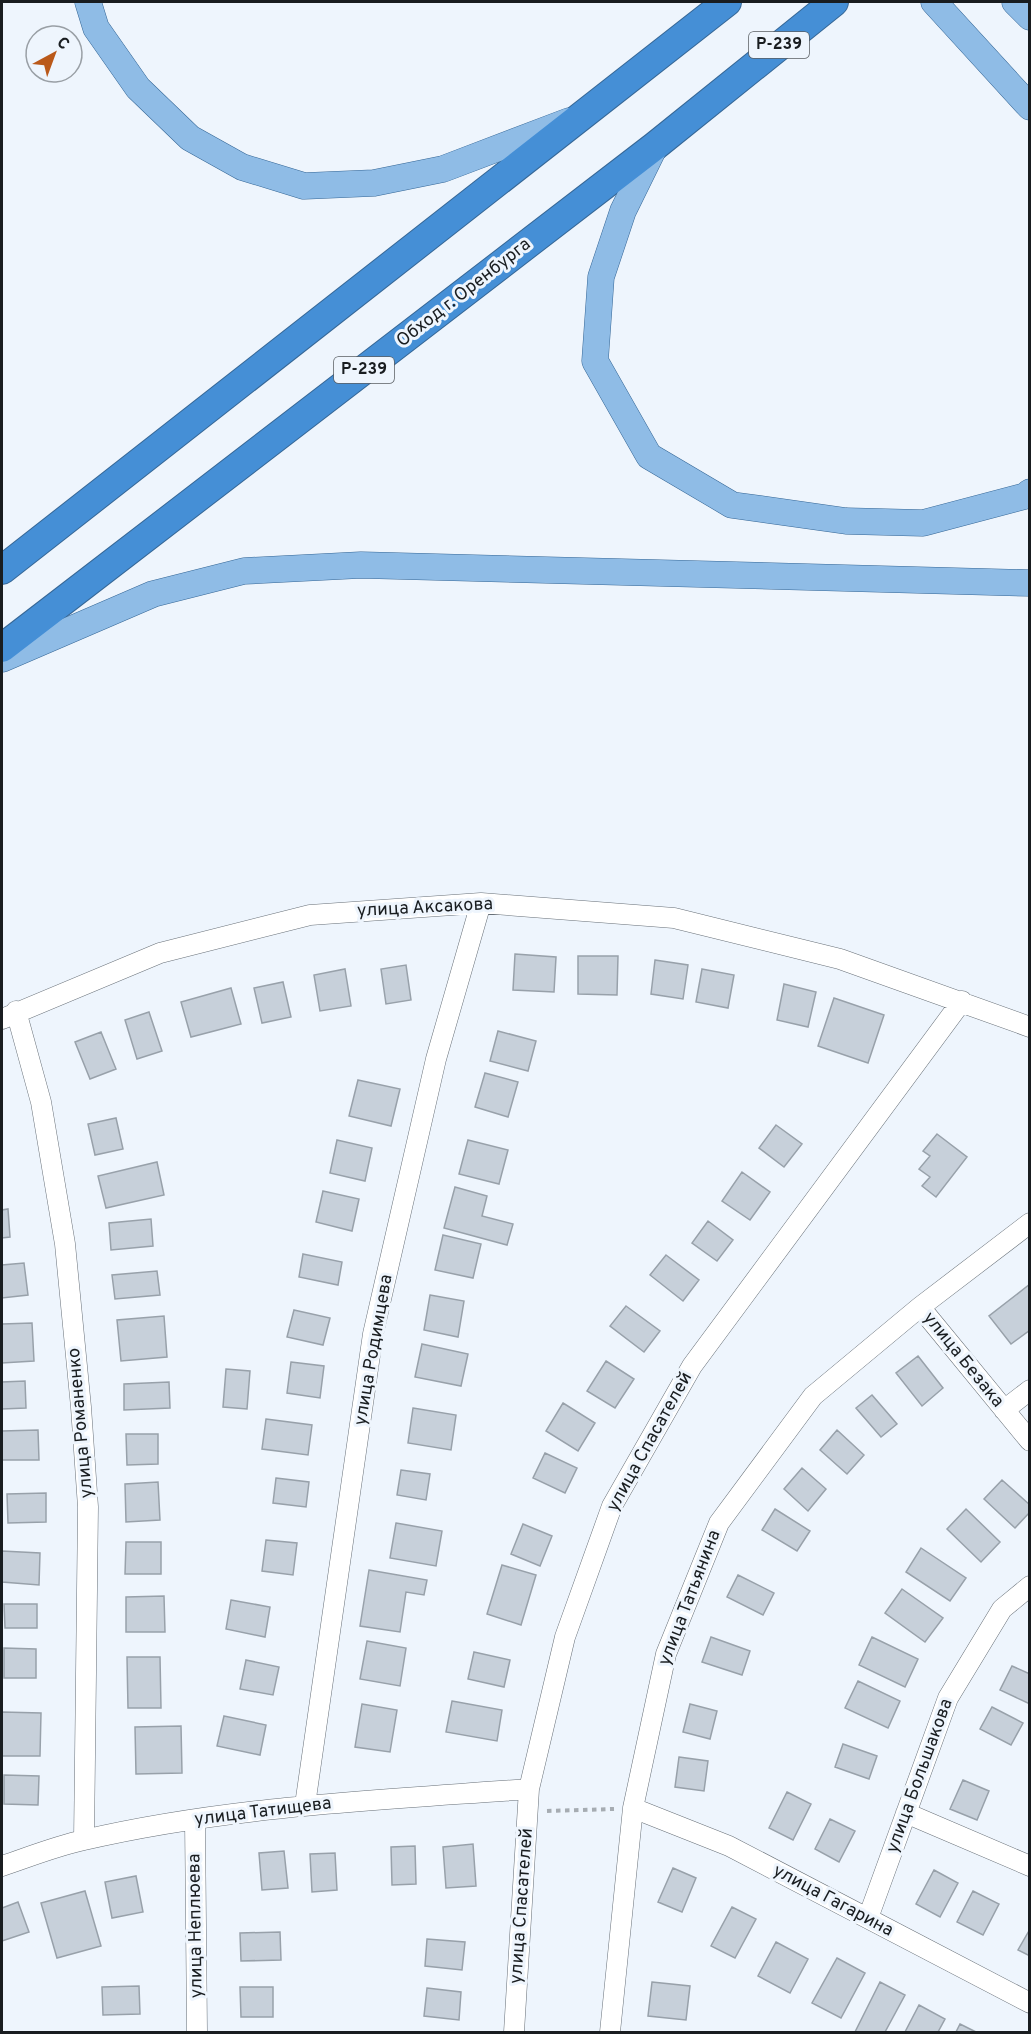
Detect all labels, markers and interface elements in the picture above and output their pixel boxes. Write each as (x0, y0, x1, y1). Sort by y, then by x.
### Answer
north arrow (24, 24, 84, 84)
road number: Р-239 (749, 32, 809, 58)
text: С (52, 33, 73, 55)
street label: Обход г. Оренбурга (392, 233, 536, 353)
road number: Р-239 (334, 357, 394, 383)
street label: улица Аксакова (356, 893, 494, 923)
street label: улица Родимцева (349, 1273, 399, 1427)
street label: улица Безака (917, 1307, 1009, 1413)
street label: улица Романенко (63, 1347, 99, 1499)
street label: улица Спасателей (602, 1368, 698, 1516)
street label: улица Татьянина (654, 1527, 726, 1669)
street label: улица Большакова (881, 1696, 959, 1856)
street label: улица Татищева (193, 1792, 333, 1832)
street label: улица Спасателей (505, 1827, 539, 1985)
street label: улица Неплюева (183, 1853, 209, 1999)
street label: улица Гагарина (769, 1860, 897, 1942)

